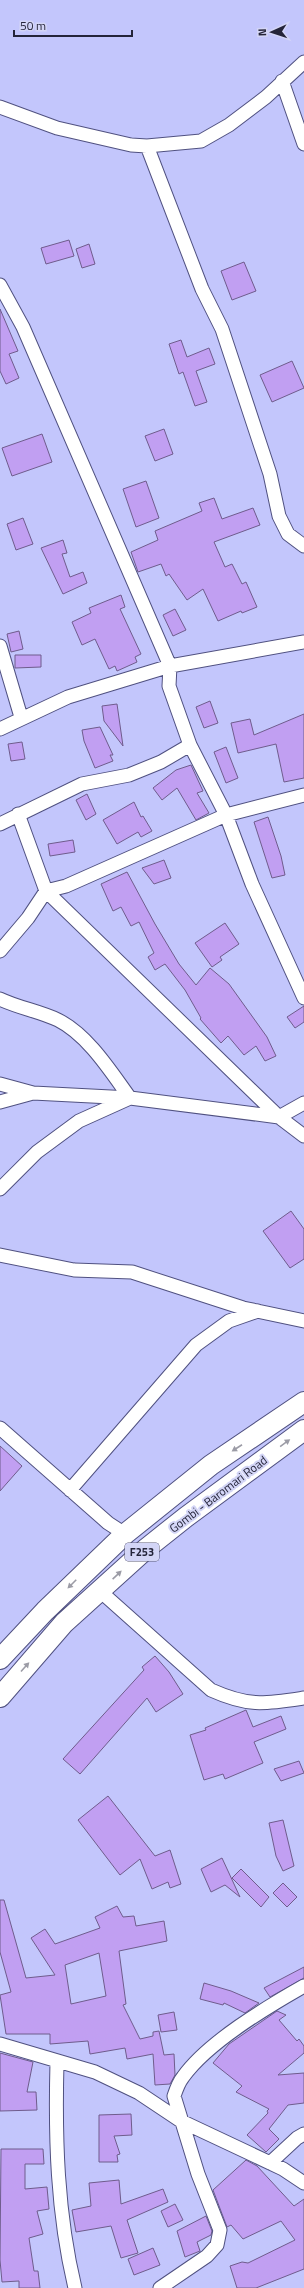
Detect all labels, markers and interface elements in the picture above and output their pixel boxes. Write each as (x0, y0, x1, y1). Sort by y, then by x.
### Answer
scale bar (14, 12, 132, 38)
north arrow (252, 12, 292, 52)
text: 50 m (20, 16, 46, 35)
text: N (254, 28, 270, 37)
one-way arrow (280, 1439, 291, 1448)
one-way arrow (232, 1444, 243, 1452)
street label: Gombi - Baromari Road (165, 1451, 271, 1537)
road number: F253 (125, 1543, 159, 1561)
one-way arrow (112, 1571, 122, 1580)
one-way arrow (67, 1579, 77, 1588)
one-way arrow (21, 1662, 30, 1672)

